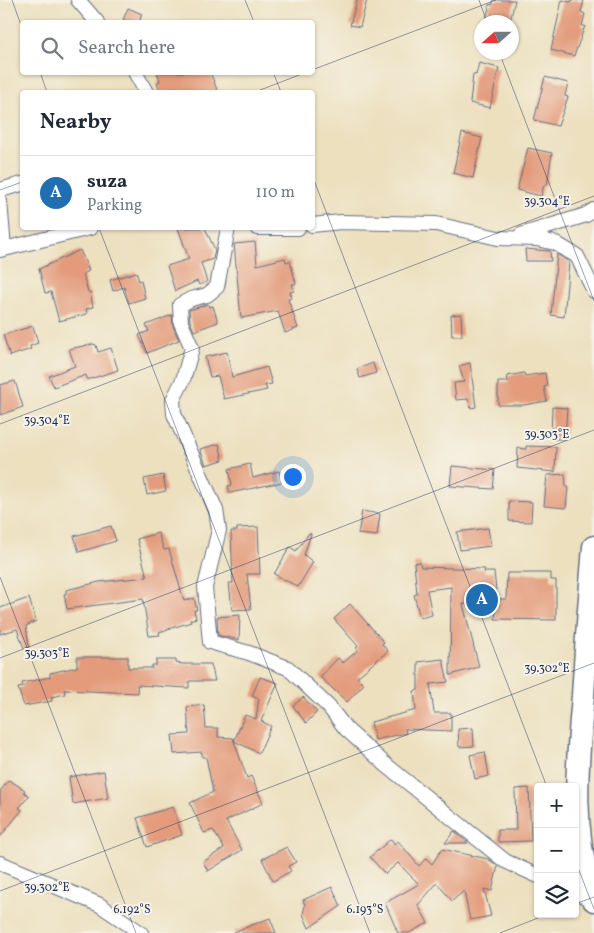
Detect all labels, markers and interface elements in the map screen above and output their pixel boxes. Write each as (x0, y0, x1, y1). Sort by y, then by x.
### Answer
north arrow (474, 15, 519, 60)
search box (20, 20, 315, 75)
icon: search (38, 34, 66, 62)
text: Search here (78, 35, 175, 61)
text: Nearby (40, 108, 111, 137)
text: suza (87, 169, 127, 195)
text: A (50, 182, 62, 204)
text: 110 m (256, 182, 295, 204)
text: 39.304°E (524, 194, 570, 210)
text: Parking (87, 195, 142, 217)
text: 39.304°E (24, 413, 70, 429)
text: 39.303°E (524, 427, 570, 443)
your location (280, 464, 306, 490)
pin: A (466, 581, 498, 619)
text: 39.303°E (24, 646, 70, 662)
text: 39.302°E (524, 661, 570, 677)
map controls (534, 783, 579, 918)
button: + (534, 783, 579, 828)
button: − (534, 828, 579, 873)
button: layers (534, 873, 579, 918)
text: 39.302°E (24, 880, 70, 896)
text: 6.192°S (113, 902, 151, 918)
text: 6.193°S (347, 902, 383, 918)

